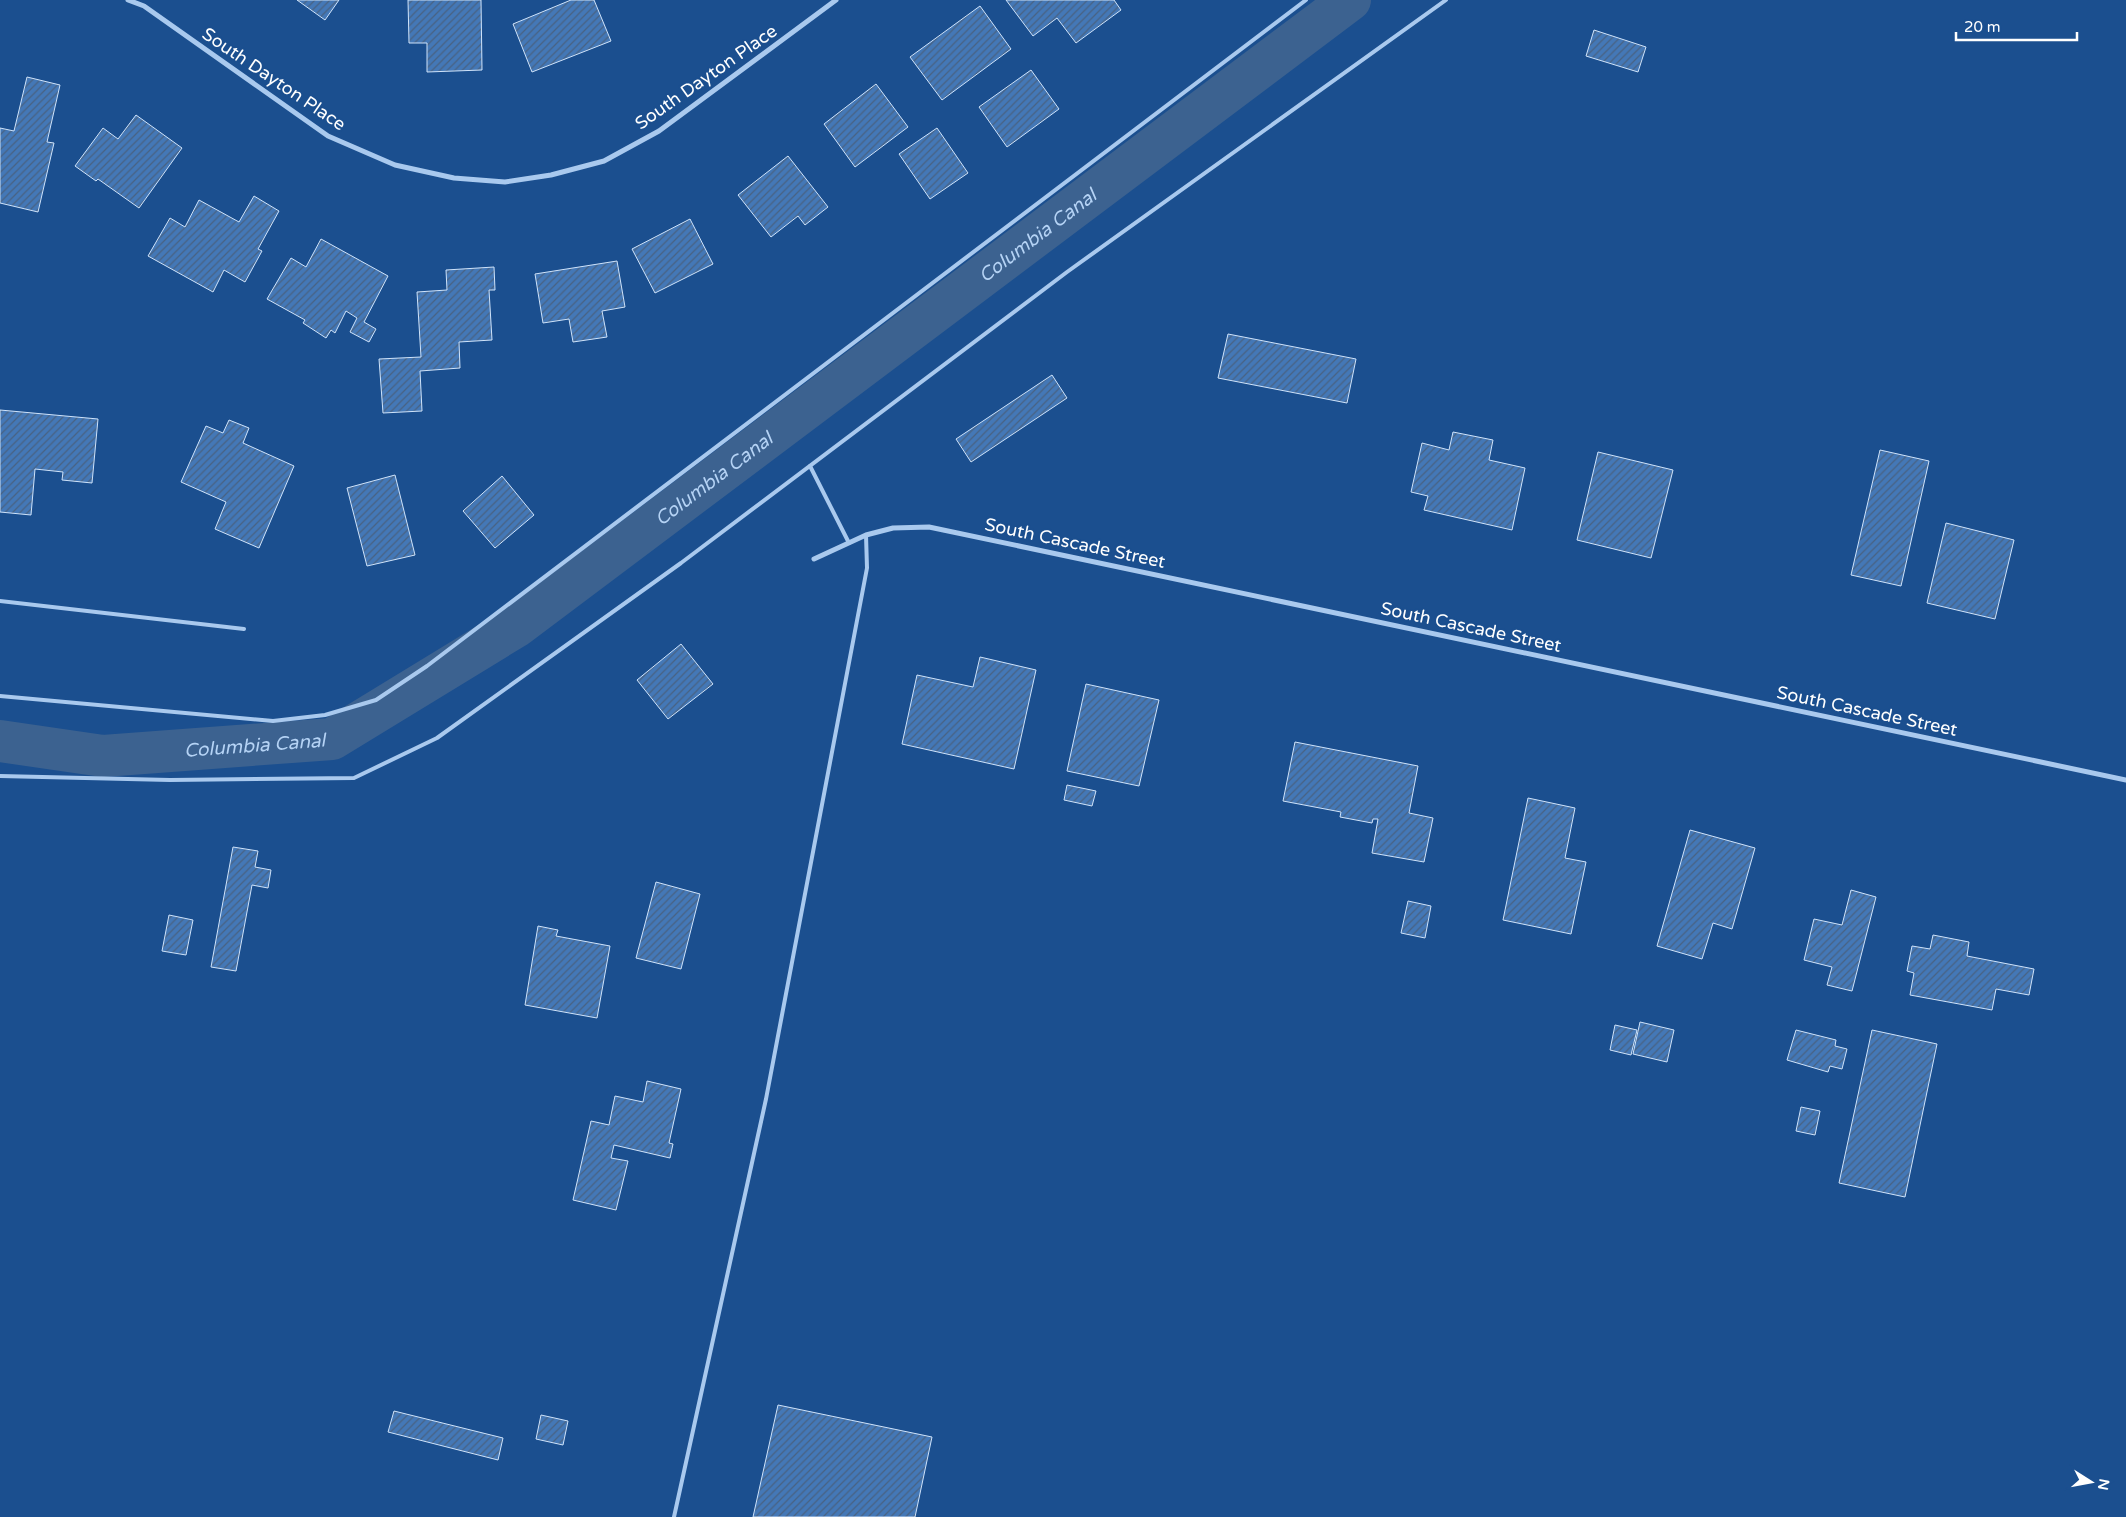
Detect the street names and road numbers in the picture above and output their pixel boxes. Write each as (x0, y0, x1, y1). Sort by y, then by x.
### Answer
street label: South Dayton Place (631, 20, 781, 134)
street label: South Dayton Place (198, 23, 350, 135)
street label: South Cascade Street (983, 513, 1167, 573)
street label: South Cascade Street (1379, 597, 1563, 657)
street label: South Cascade Street (1775, 681, 1959, 741)

